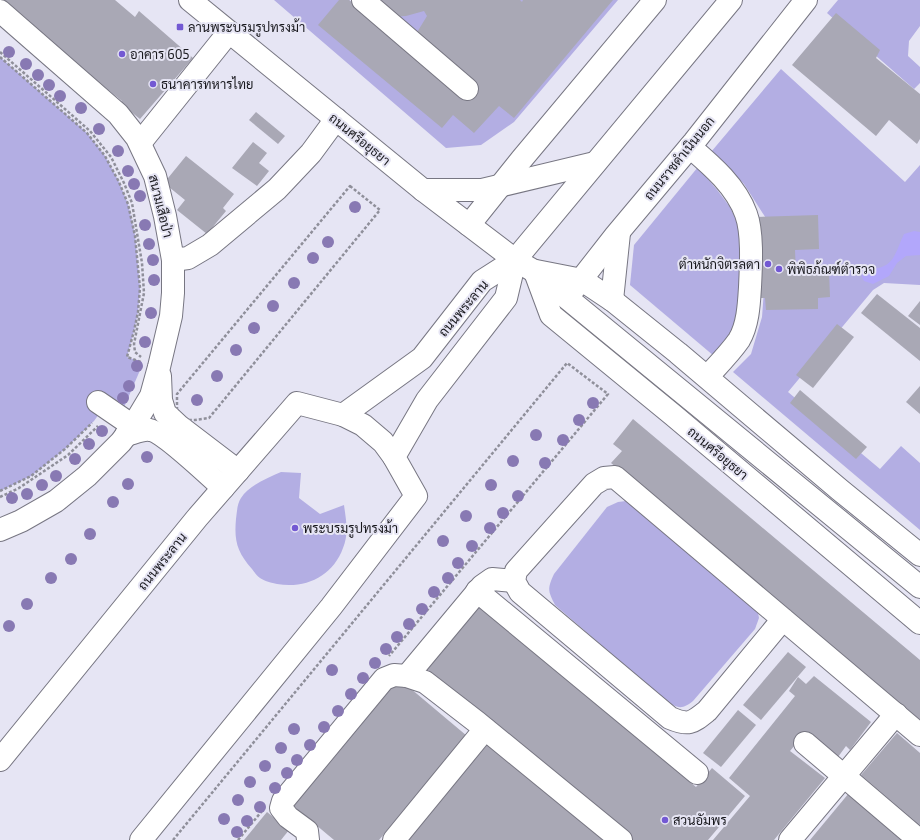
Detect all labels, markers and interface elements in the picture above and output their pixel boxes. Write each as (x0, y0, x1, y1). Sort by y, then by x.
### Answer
place label: ลานพระบรมรูปทรงม้า (188, 18, 305, 37)
marker: ลานพระบรมรูปทรงม้า (175, 22, 185, 32)
place label: อาคาร 605 (130, 46, 190, 62)
marker: อาคาร 605 (117, 49, 127, 59)
place label: ธนาคารทหารไทย (161, 76, 254, 92)
marker: ธนาคารทหารไทย (148, 79, 158, 89)
street label: ถนนศรีอยุธยา (325, 109, 394, 170)
street label: ถนนราชดำเนินนอก (641, 113, 717, 203)
street label: สนามเสือป่า (145, 173, 177, 239)
place label: ตำหนักจิตรลดา (679, 256, 760, 272)
marker: ตำหนักจิตรลดา (763, 259, 773, 269)
place label: พิพิธภ้ณฑ์ตำรวจ (787, 260, 875, 277)
marker: พิพิธภ้ณฑ์ตำรวจ (774, 264, 784, 274)
street label: ถนนพระลาน (435, 276, 491, 340)
street label: ถนนศรีอยุธยา (683, 422, 752, 484)
place label: พระบรมรูปทรงม้า (303, 519, 398, 538)
marker: พระบรมรูปทรงม้า (290, 523, 300, 533)
street label: ถนนพระลาน (134, 529, 190, 593)
place label: สวนอัมพร (673, 812, 727, 828)
marker: สวนอัมพร (660, 815, 670, 825)

